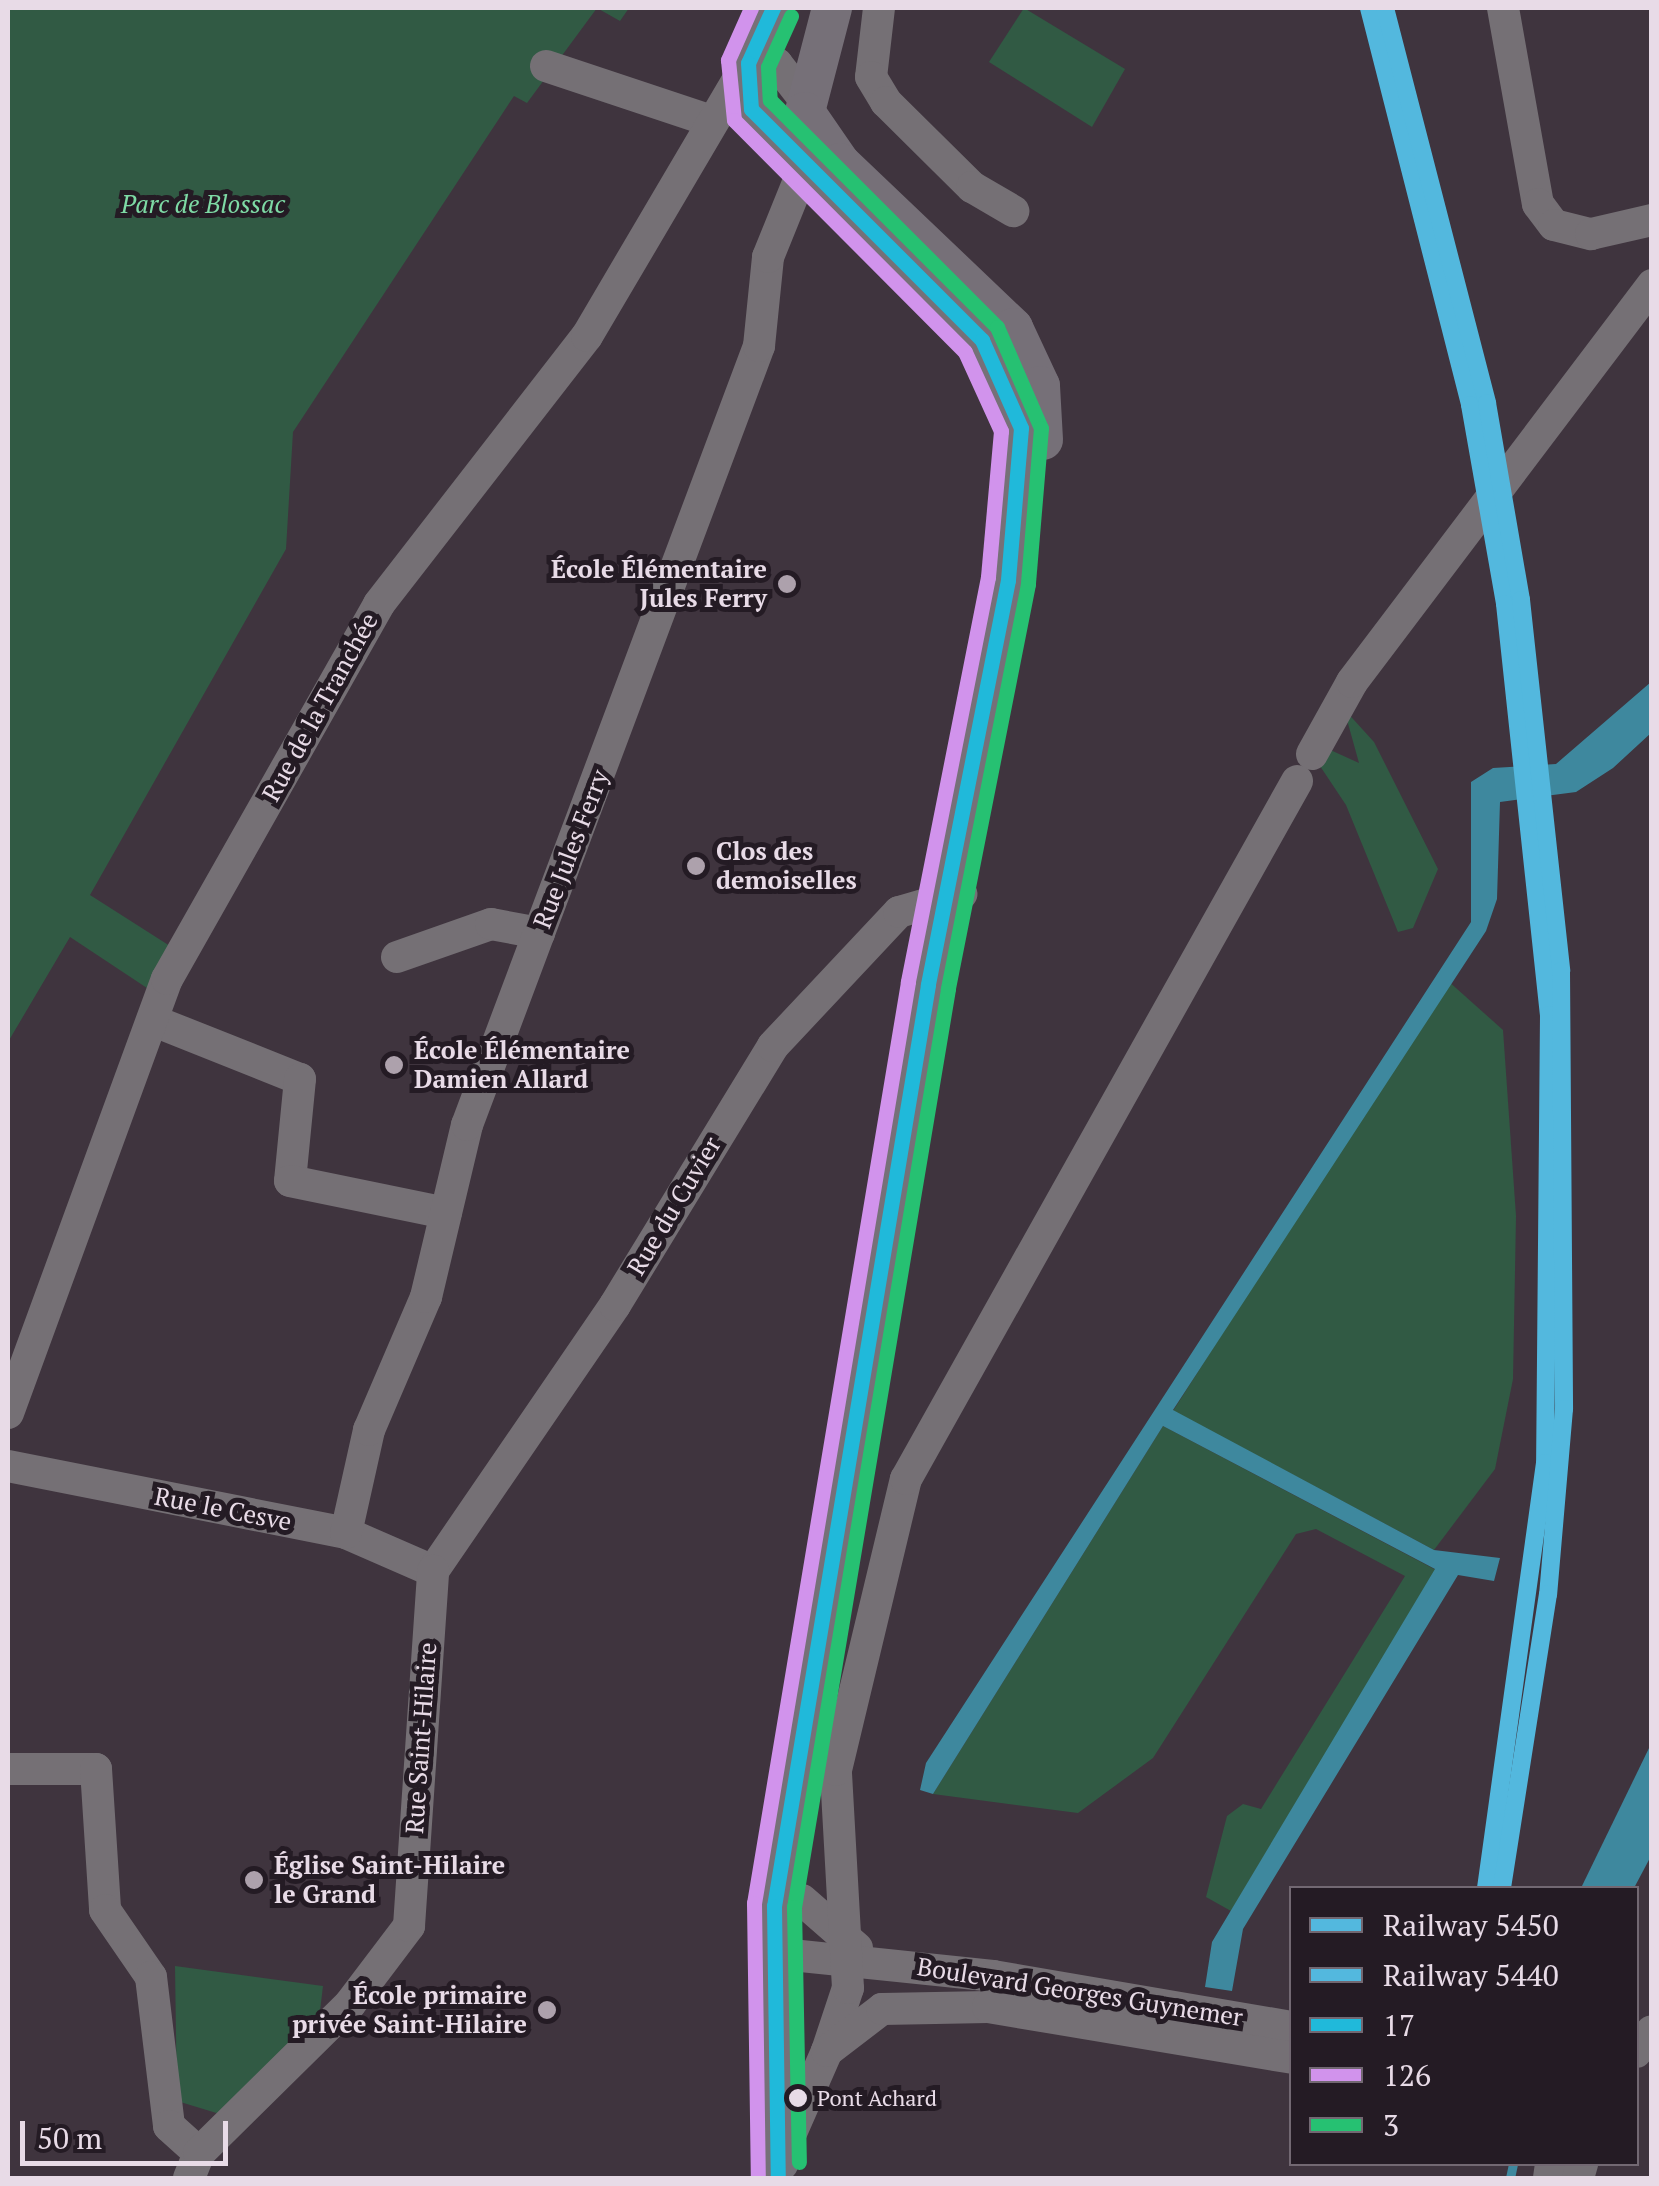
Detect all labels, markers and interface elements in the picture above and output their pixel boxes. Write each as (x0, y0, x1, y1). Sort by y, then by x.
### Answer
park label: Parc de Blossac (121, 189, 285, 219)
place label: École Élémentaire Jules Ferry (551, 555, 767, 614)
marker: École Élémentaire Jules Ferry (776, 573, 798, 595)
street label: Rue de la Tranchée (256, 607, 384, 807)
street label: Rue Jules Ferry (527, 766, 615, 932)
place label: Clos des demoiselles (716, 837, 857, 896)
marker: Clos des demoiselles (685, 855, 707, 877)
place label: École Élémentaire Damien Allard (414, 1036, 630, 1095)
marker: École Élémentaire Damien Allard (383, 1054, 405, 1076)
street label: Rue du Cuvier (621, 1131, 727, 1281)
street label: Rue le Cesve (152, 1481, 294, 1537)
street label: Rue Saint-Hilaire (399, 1641, 443, 1835)
place label: Église Saint-Hilaire le Grand (274, 1851, 505, 1910)
marker: Église Saint-Hilaire le Grand (243, 1869, 265, 1891)
legend (1289, 1886, 1639, 2166)
text: Railway 5450 (1383, 1905, 1559, 1945)
street label: Boulevard Georges Guynemer (915, 1951, 1245, 2033)
text: Railway 5440 (1383, 1955, 1559, 1995)
place label: École primaire privée Saint-Hilaire (292, 1981, 527, 2040)
marker: École primaire privée Saint-Hilaire (536, 1999, 558, 2021)
text: 17 (1383, 2005, 1415, 2045)
text: 126 (1383, 2055, 1431, 2095)
place label: Pont Achard (817, 2085, 937, 2111)
marker: Pont Achard (788, 2088, 808, 2108)
scale bar (25, 2101, 232, 2163)
text: 3 (1383, 2105, 1399, 2145)
text: 50 m (37, 2118, 102, 2158)

